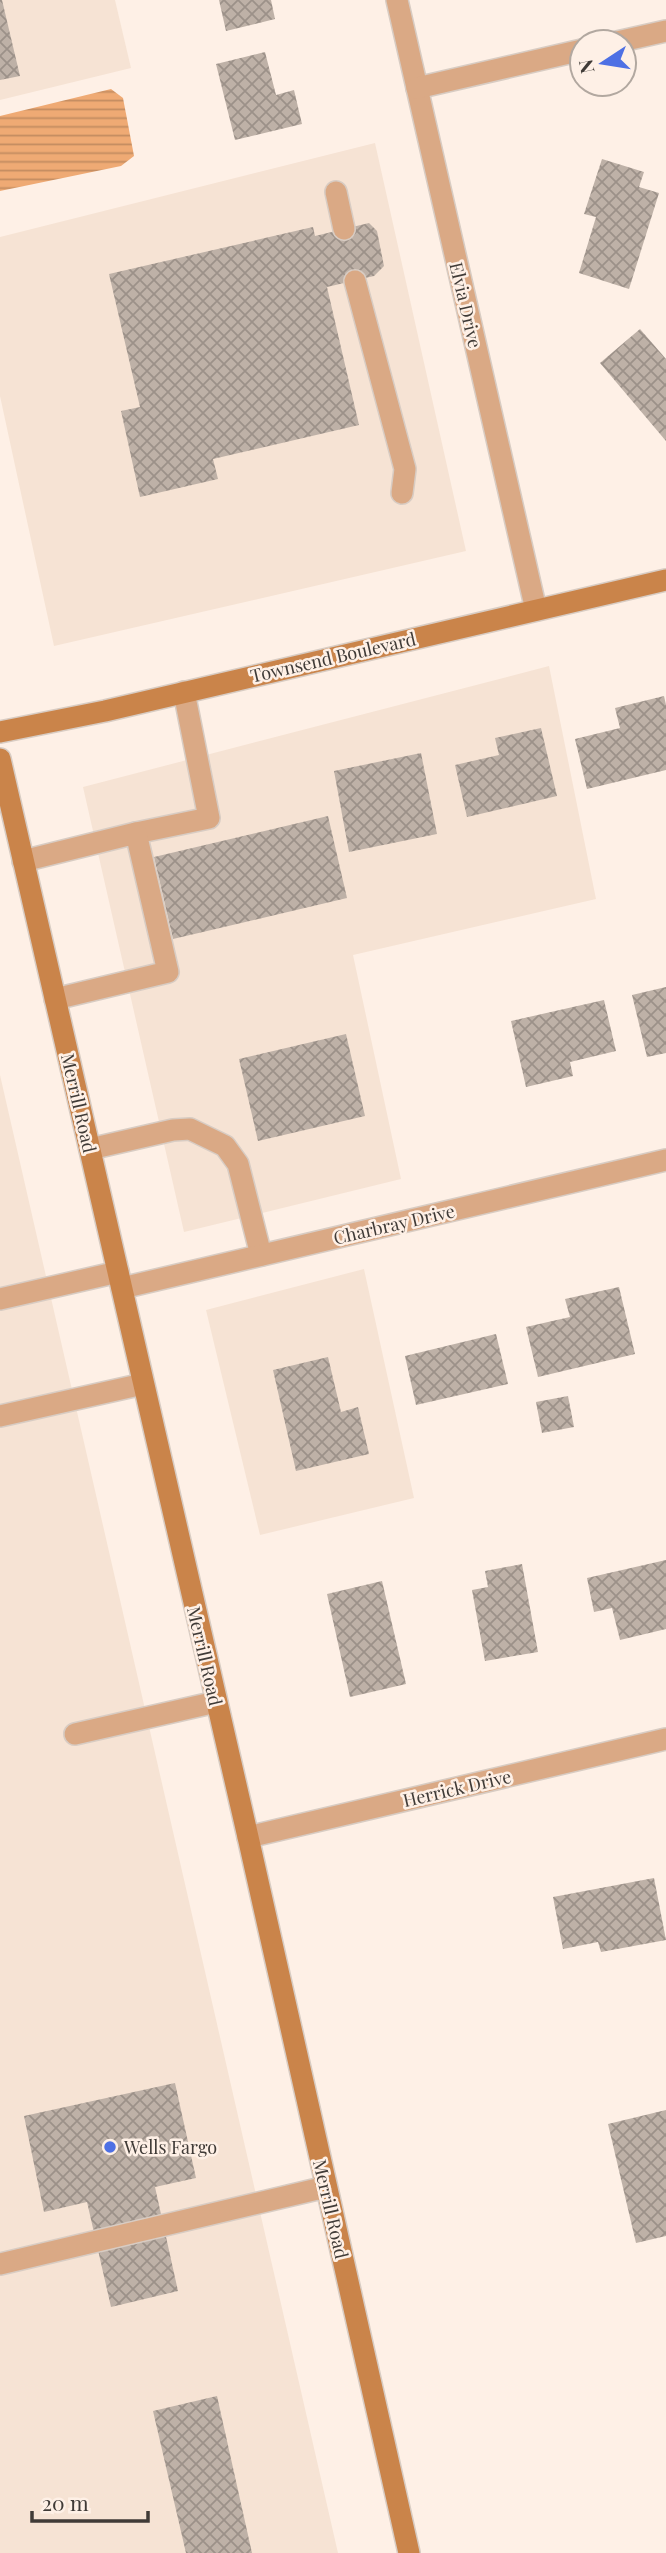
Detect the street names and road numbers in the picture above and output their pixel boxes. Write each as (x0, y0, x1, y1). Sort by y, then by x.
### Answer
street label: Elvia Drive (444, 260, 488, 350)
street label: Townsend Boulevard (248, 626, 419, 688)
street label: Merrill Road (56, 1051, 102, 1156)
street label: Charbray Drive (331, 1198, 457, 1250)
street label: Merrill Road (182, 1604, 228, 1709)
street label: Herrick Drive (400, 1764, 514, 1812)
street label: Merrill Road (308, 2157, 354, 2262)

